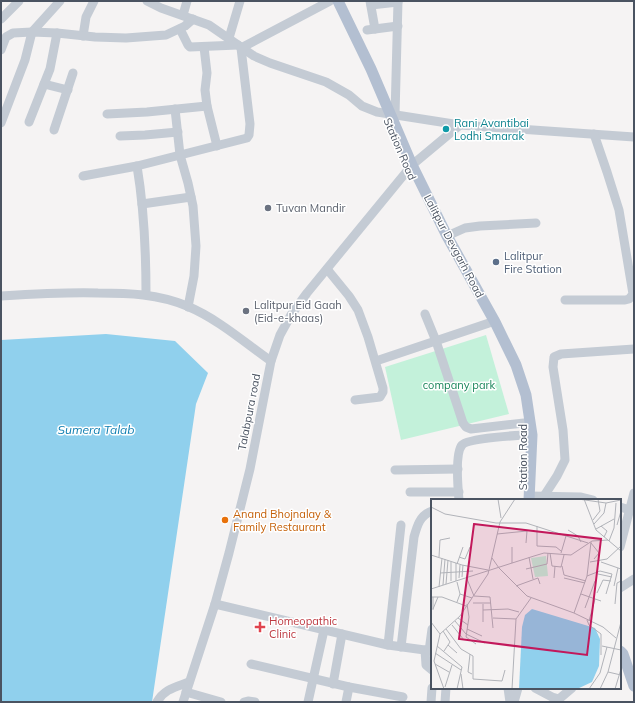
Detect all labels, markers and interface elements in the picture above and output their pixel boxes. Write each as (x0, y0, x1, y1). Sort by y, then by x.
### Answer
street label: Station Road (381, 116, 419, 182)
place label: Rani Avantibai Lodhi Smarak (454, 116, 529, 143)
marker: Rani Avantibai Lodhi Smarak (441, 124, 451, 134)
street label: Lalitpur Devgarh Road (421, 192, 487, 300)
place label: Tuvan Mandir (276, 201, 346, 215)
marker: Tuvan Mandir (263, 203, 273, 213)
place label: Lalitpur Fire Station (504, 249, 562, 276)
marker: Lalitpur Fire Station (491, 257, 501, 267)
place label: Lalitpur Eid Gaah (Eid-e-khaas) (254, 298, 342, 325)
marker: Lalitpur Eid Gaah (Eid-e-khaas) (241, 306, 251, 316)
street label: Talabpura road (235, 372, 263, 452)
park label: company park (423, 378, 496, 392)
water label: Sumera Talab (58, 422, 134, 437)
street label: Station Road (516, 424, 530, 490)
inset map (431, 499, 621, 689)
place label: Anand Bhojnalay & Family Restaurant (233, 507, 332, 534)
marker: Anand Bhojnalay & Family Restaurant (220, 515, 230, 525)
place label: Homeopathic Clinic (269, 614, 338, 641)
marker: Homeopathic Clinic (254, 621, 266, 633)

